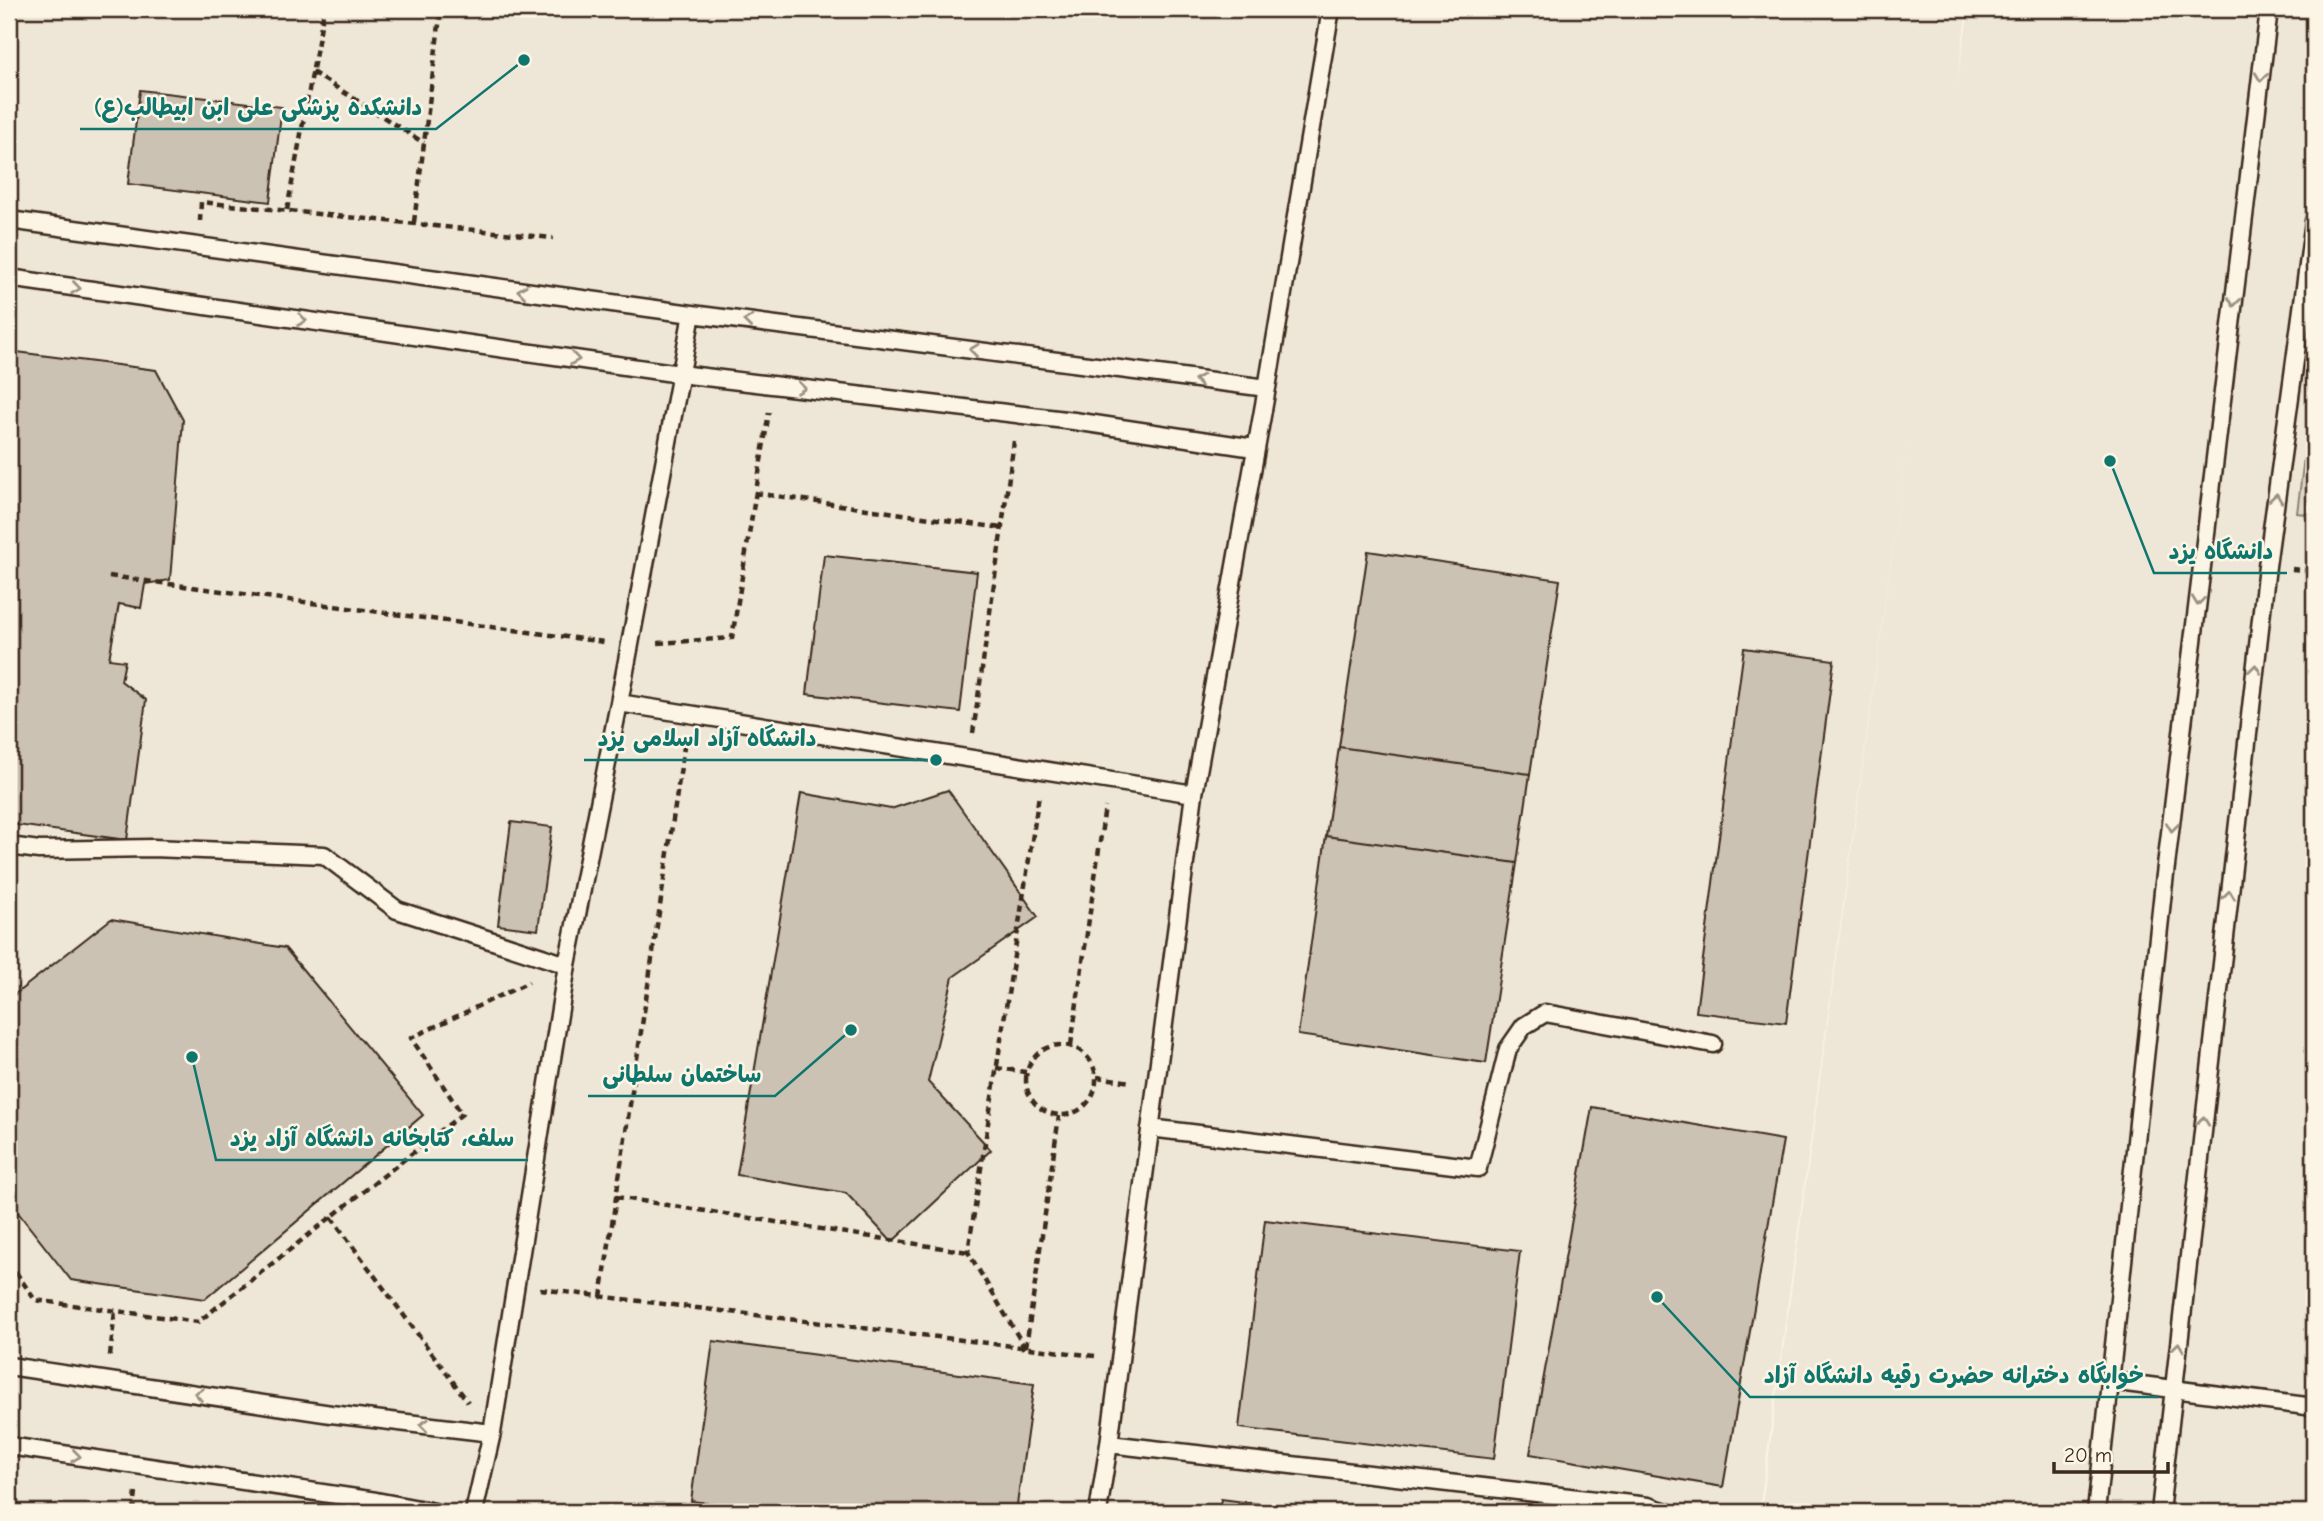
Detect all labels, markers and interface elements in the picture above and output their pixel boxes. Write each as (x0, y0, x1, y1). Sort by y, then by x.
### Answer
one-way arrow (2253, 71, 2268, 82)
callout: دانشکده پزشکی علی ابن ابیطالب(ع) (80, 85, 436, 129)
text: دانشکده پزشکی علی ابن ابیطالب(ع) (94, 94, 422, 123)
one-way arrow (70, 280, 82, 295)
one-way arrow (517, 284, 528, 299)
one-way arrow (2226, 297, 2241, 308)
one-way arrow (296, 312, 307, 327)
one-way arrow (742, 314, 754, 329)
one-way arrow (968, 343, 979, 358)
one-way arrow (569, 351, 581, 366)
one-way arrow (1193, 372, 1205, 387)
one-way arrow (795, 380, 807, 395)
one-way arrow (2269, 493, 2284, 504)
callout: دانشگاه یزد (2154, 529, 2287, 573)
text: دانشگاه یزد (2169, 537, 2273, 565)
one-way arrow (2191, 596, 2206, 607)
one-way arrow (2248, 663, 2263, 675)
callout: دانشگاه آزاد اسلامی یزد (584, 716, 830, 760)
text: دانشگاه آزاد اسلامی یزد (598, 724, 816, 753)
one-way arrow (2164, 821, 2179, 833)
one-way arrow (2222, 889, 2237, 901)
callout: ساختمان سلطانی (588, 1052, 775, 1096)
text: ساختمان سلطانی (603, 1061, 761, 1089)
one-way arrow (2196, 1115, 2211, 1127)
callout: سلف، کتابخانه دانشگاه آزاد یزد (216, 1116, 528, 1160)
text: سلف، کتابخانه دانشگاه آزاد یزد (230, 1124, 514, 1152)
one-way arrow (2170, 1341, 2185, 1353)
callout: خوابگاه دخترانه حضرت رقیه دانشگاه آزاد (1750, 1353, 2158, 1397)
text: خوابگاه دخترانه حضرت رقیه دانشگاه آزاد (1764, 1361, 2144, 1390)
one-way arrow (193, 1387, 204, 1402)
one-way arrow (418, 1418, 430, 1433)
scale bar (2054, 1430, 2167, 1474)
text: 20 m (2064, 1443, 2112, 1467)
one-way arrow (70, 1448, 82, 1463)

